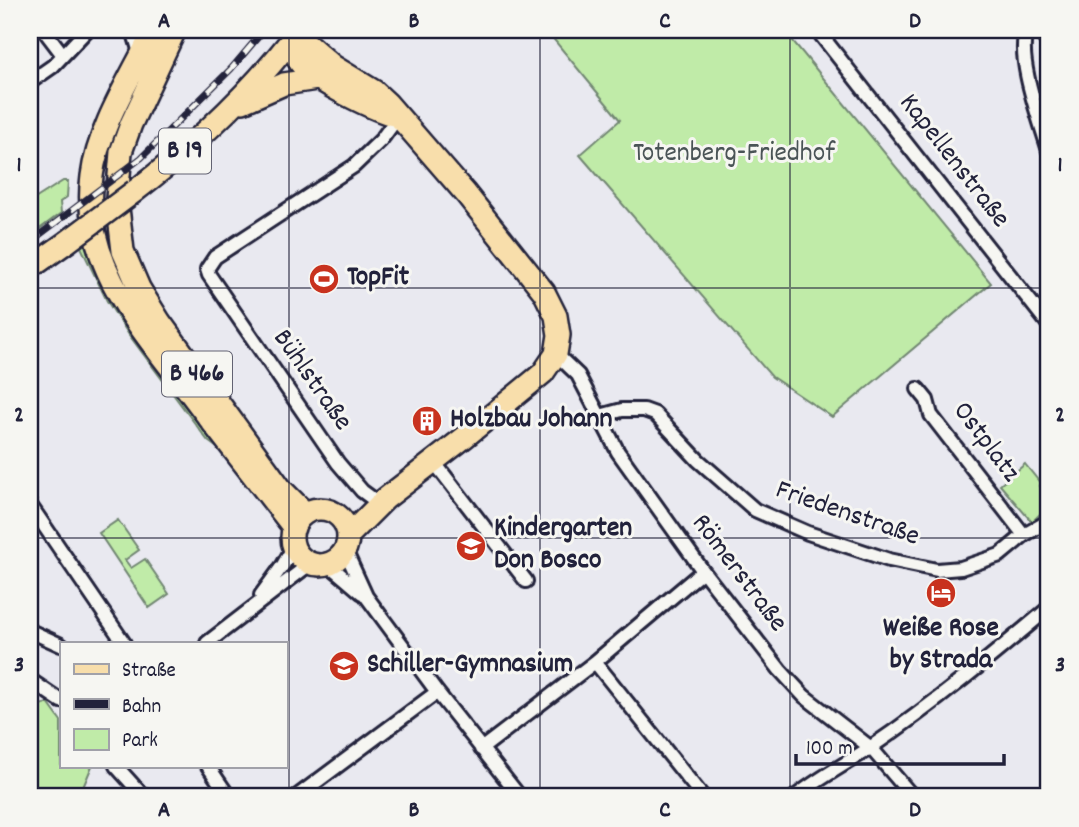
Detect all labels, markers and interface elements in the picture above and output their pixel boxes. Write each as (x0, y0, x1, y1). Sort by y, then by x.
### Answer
text: A (158, 6, 170, 39)
text: B (409, 6, 420, 39)
text: C (659, 6, 671, 39)
text: D (909, 6, 921, 39)
street label: Kapellenstraße (888, 86, 1018, 238)
road number: B 19 (159, 128, 211, 174)
park label: Totenberg-Friedhof (633, 135, 836, 175)
text: 1 (16, 150, 22, 183)
text: 1 (1057, 150, 1063, 183)
place label: TopFit (347, 259, 410, 299)
sports icon: TopFit (307, 262, 341, 296)
street label: Bühlstraße (261, 322, 361, 440)
road number: B 466 (162, 352, 232, 396)
street label: Ostplatz (941, 394, 1029, 492)
text: 2 (14, 400, 24, 433)
text: 2 (1055, 400, 1065, 433)
place label: Holzbau Johann (450, 401, 612, 441)
building icon: Holzbau Johann (410, 404, 444, 438)
street label: Friedenstraße (770, 472, 924, 558)
street label: Römerstraße (680, 506, 796, 642)
place label: Kindergarten Don Bosco (494, 510, 632, 582)
school or university icon: Kindergarten Don Bosco (454, 529, 488, 563)
hotel icon: Weiße Rose by Strada (924, 576, 958, 610)
place label: Weiße Rose by Strada (883, 610, 999, 682)
legend (60, 642, 287, 768)
place label: Schiller-Gymnasium (367, 646, 573, 686)
school or university icon: Schiller-Gymnasium (327, 649, 361, 683)
text: 3 (14, 650, 24, 683)
text: 3 (1055, 650, 1065, 683)
text: Straße (122, 657, 176, 687)
text: Bahn (122, 693, 161, 723)
scale bar (796, 722, 1004, 766)
text: Park (122, 727, 158, 757)
text: 100 m (806, 735, 853, 765)
text: A (158, 795, 170, 827)
text: B (409, 795, 420, 827)
text: C (659, 795, 671, 827)
text: D (909, 795, 921, 827)

